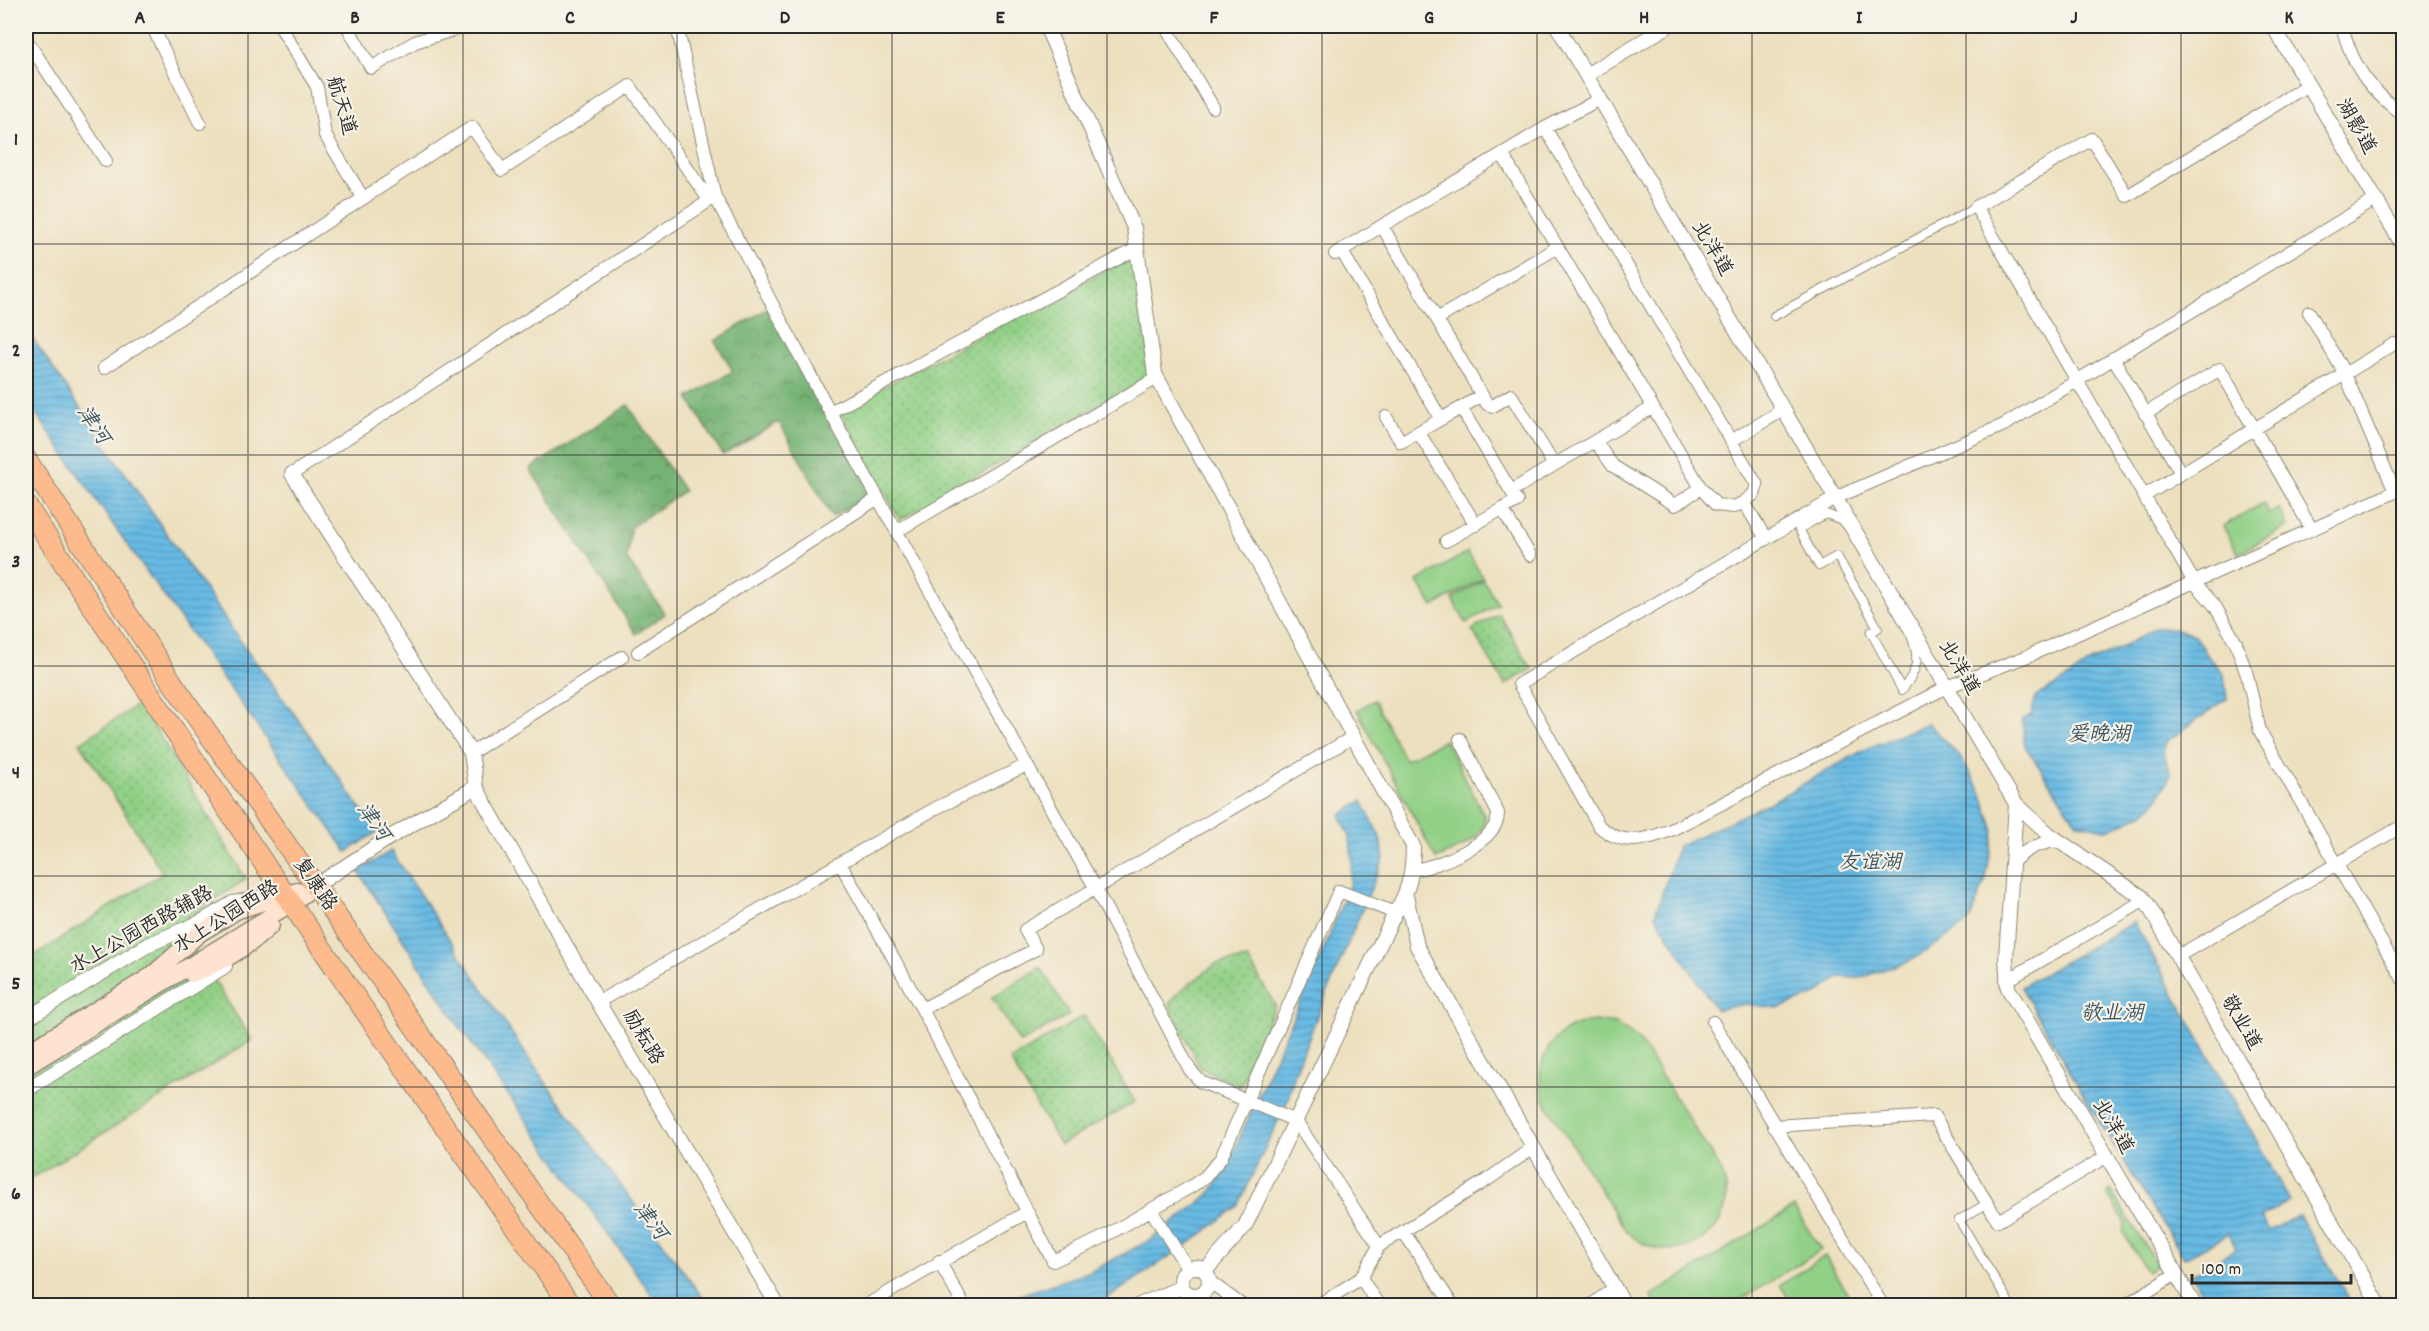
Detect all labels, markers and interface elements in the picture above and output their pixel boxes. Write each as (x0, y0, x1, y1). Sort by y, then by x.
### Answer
text: A (135, 5, 146, 33)
text: B (350, 5, 360, 33)
text: C (565, 5, 575, 33)
text: D (780, 5, 791, 33)
text: E (995, 5, 1005, 33)
text: F (1210, 5, 1220, 33)
text: G (1424, 5, 1434, 33)
text: H (1639, 5, 1649, 33)
text: I (1856, 5, 1863, 33)
text: J (2070, 5, 2078, 33)
text: K (2284, 5, 2294, 33)
street label: 航天道 (318, 73, 362, 139)
street label: 湖影道 (2328, 94, 2382, 160)
text: 1 (14, 127, 18, 155)
street label: 北洋道 (1684, 216, 1738, 282)
text: 2 (12, 338, 20, 366)
water label: 津河 (68, 400, 118, 454)
text: 3 (12, 549, 20, 577)
street label: 北洋道 (1931, 635, 1985, 701)
water label: 爱晚湖 (2068, 721, 2132, 751)
text: 4 (12, 760, 20, 788)
water label: 津河 (348, 797, 398, 851)
water label: 友谊湖 (1839, 849, 1903, 879)
street label: 复康路 (285, 852, 343, 918)
street label: 水上公园西路 (169, 874, 286, 962)
street label: 水上公园西路辅路 (65, 879, 220, 982)
text: 5 (11, 971, 21, 999)
street label: 敬业道 (2213, 990, 2267, 1056)
water label: 敬业湖 (2081, 1000, 2145, 1030)
street label: 励耘路 (615, 1005, 670, 1072)
street label: 北洋道 (2085, 1094, 2139, 1160)
text: 6 (11, 1181, 21, 1209)
water label: 津河 (624, 1196, 675, 1250)
scale bar (2192, 1247, 2351, 1285)
text: 100 m (2201, 1258, 2241, 1283)

